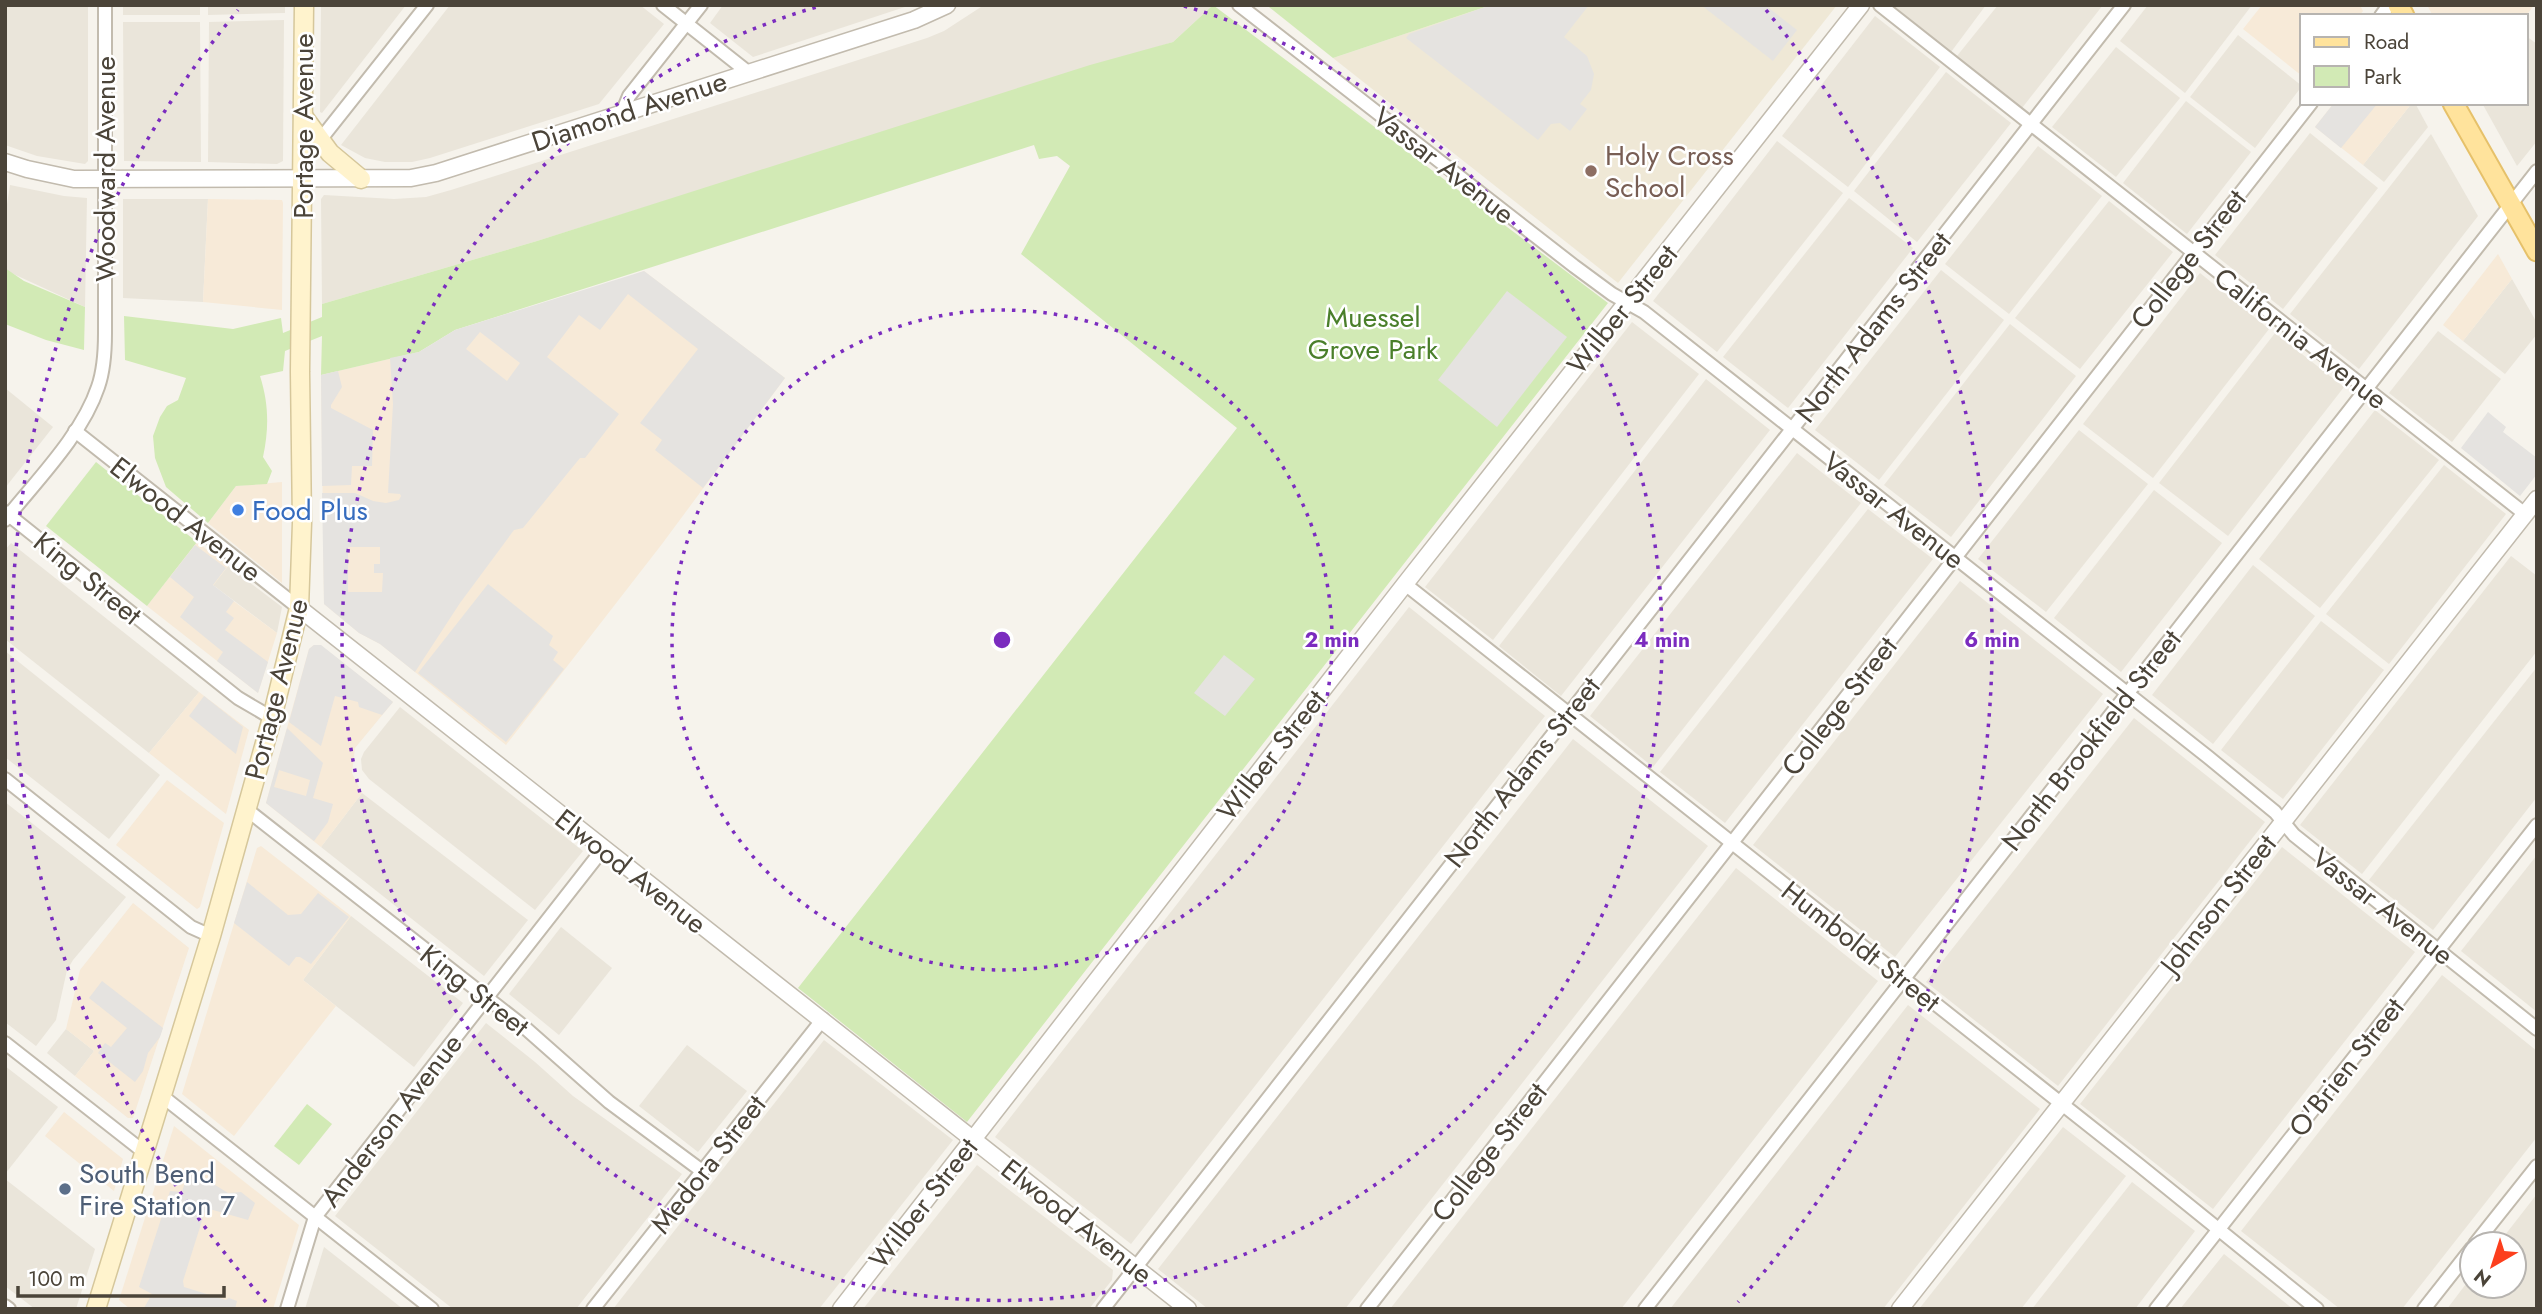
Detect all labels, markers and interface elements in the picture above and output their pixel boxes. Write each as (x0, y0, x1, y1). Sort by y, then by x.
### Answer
legend (2300, 14, 2528, 105)
text: Road (2364, 27, 2409, 57)
street label: Portage Avenue (283, 33, 324, 219)
street label: Woodward Avenue (85, 56, 126, 282)
street label: Diamond Avenue (526, 61, 732, 162)
text: Park (2364, 62, 2402, 92)
street label: Vassar Avenue (1364, 97, 1523, 234)
place label: Holy Cross School (1605, 135, 1734, 208)
marker: Holy Cross School (1583, 163, 1599, 179)
street label: College Street (2121, 181, 2256, 338)
street label: North Adams Street (1786, 223, 1961, 432)
street label: Wilber Street (1557, 235, 1688, 383)
street label: California Avenue (2205, 257, 2396, 419)
park label: Muessel Grove Park (1308, 297, 1439, 370)
street label: Vassar Avenue (1814, 442, 1973, 579)
street label: Elwood Avenue (101, 447, 270, 592)
place label: Food Plus (252, 490, 368, 531)
marker: Food Plus (230, 502, 246, 518)
street label: King Street (25, 522, 151, 635)
street label: Portage Avenue (234, 594, 319, 784)
street label: North Brookfield Street (1992, 621, 2191, 860)
text: 2 min (1304, 625, 1360, 655)
text: 4 min (1634, 625, 1690, 655)
text: 6 min (1964, 625, 2020, 655)
centre of rings (990, 628, 1014, 652)
street label: College Street (1772, 628, 1907, 785)
street label: North Adams Street (1435, 668, 1610, 877)
street label: Wilber Street (1207, 681, 1336, 830)
street label: Elwood Avenue (546, 799, 715, 944)
street label: Johnson Street (2148, 825, 2286, 986)
street label: Vassar Avenue (2303, 838, 2462, 975)
street label: Humboldt Street (1772, 871, 1949, 1022)
street label: King Street (411, 935, 538, 1046)
street label: O'Brien Street (2279, 989, 2414, 1146)
street label: Anderson Avenue (311, 1025, 472, 1216)
street label: College Street (1422, 1074, 1557, 1231)
street label: Medora Street (641, 1086, 776, 1243)
street label: Wilber Street (859, 1129, 988, 1278)
street label: Elwood Avenue (992, 1149, 1161, 1294)
place label: South Bend Fire Station 7 (79, 1153, 235, 1226)
marker: South Bend Fire Station 7 (57, 1181, 73, 1197)
north arrow (2458, 1230, 2528, 1300)
scale bar (18, 1254, 224, 1298)
text: N (2468, 1263, 2497, 1293)
text: 100 m (28, 1264, 85, 1294)

